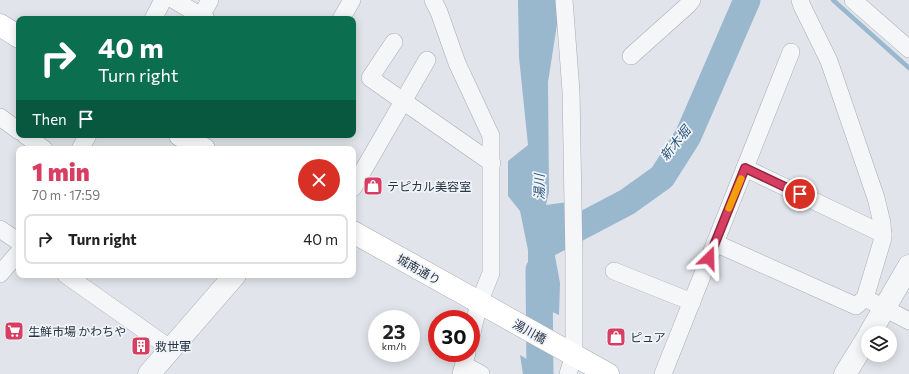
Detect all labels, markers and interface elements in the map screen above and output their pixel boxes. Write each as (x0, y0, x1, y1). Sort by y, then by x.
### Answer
text: 40 m (98, 30, 164, 64)
icon: right (32, 32, 84, 84)
text: Turn right (98, 64, 178, 86)
icon: arrive (75, 108, 97, 130)
text: Then (32, 110, 67, 128)
water label: 新木堀 (657, 121, 695, 163)
text: 1 min (32, 157, 90, 186)
button: close (298, 159, 340, 201)
water label: 湯川 (531, 172, 547, 200)
shop icon: テピカル美容室 (362, 175, 384, 197)
pin (783, 177, 817, 211)
place label: テピカル美容室 (387, 179, 471, 193)
icon: arrive (789, 183, 811, 205)
text: 70 m · 17:59 (32, 187, 100, 203)
icon: right (34, 228, 56, 250)
text: Turn right (68, 230, 137, 248)
text: 40 m (303, 230, 338, 248)
position arrow (688, 237, 730, 279)
street label: 城南通り (395, 251, 443, 287)
speed limit sign: 30 (428, 310, 480, 362)
street label: 湯川橋 (511, 316, 549, 346)
text: 23 (382, 319, 406, 343)
supermarket icon: 生鮮市場 かわちや (3, 320, 25, 342)
place label: 生鮮市場 かわちや (28, 324, 126, 338)
shop icon: ピュア (605, 326, 627, 348)
map controls (861, 326, 897, 362)
button: layers (861, 326, 897, 362)
place label: ピュア (630, 330, 666, 344)
building icon: 救世軍 (130, 335, 152, 357)
place label: 救世軍 (155, 339, 191, 353)
text: km/h (382, 340, 406, 352)

